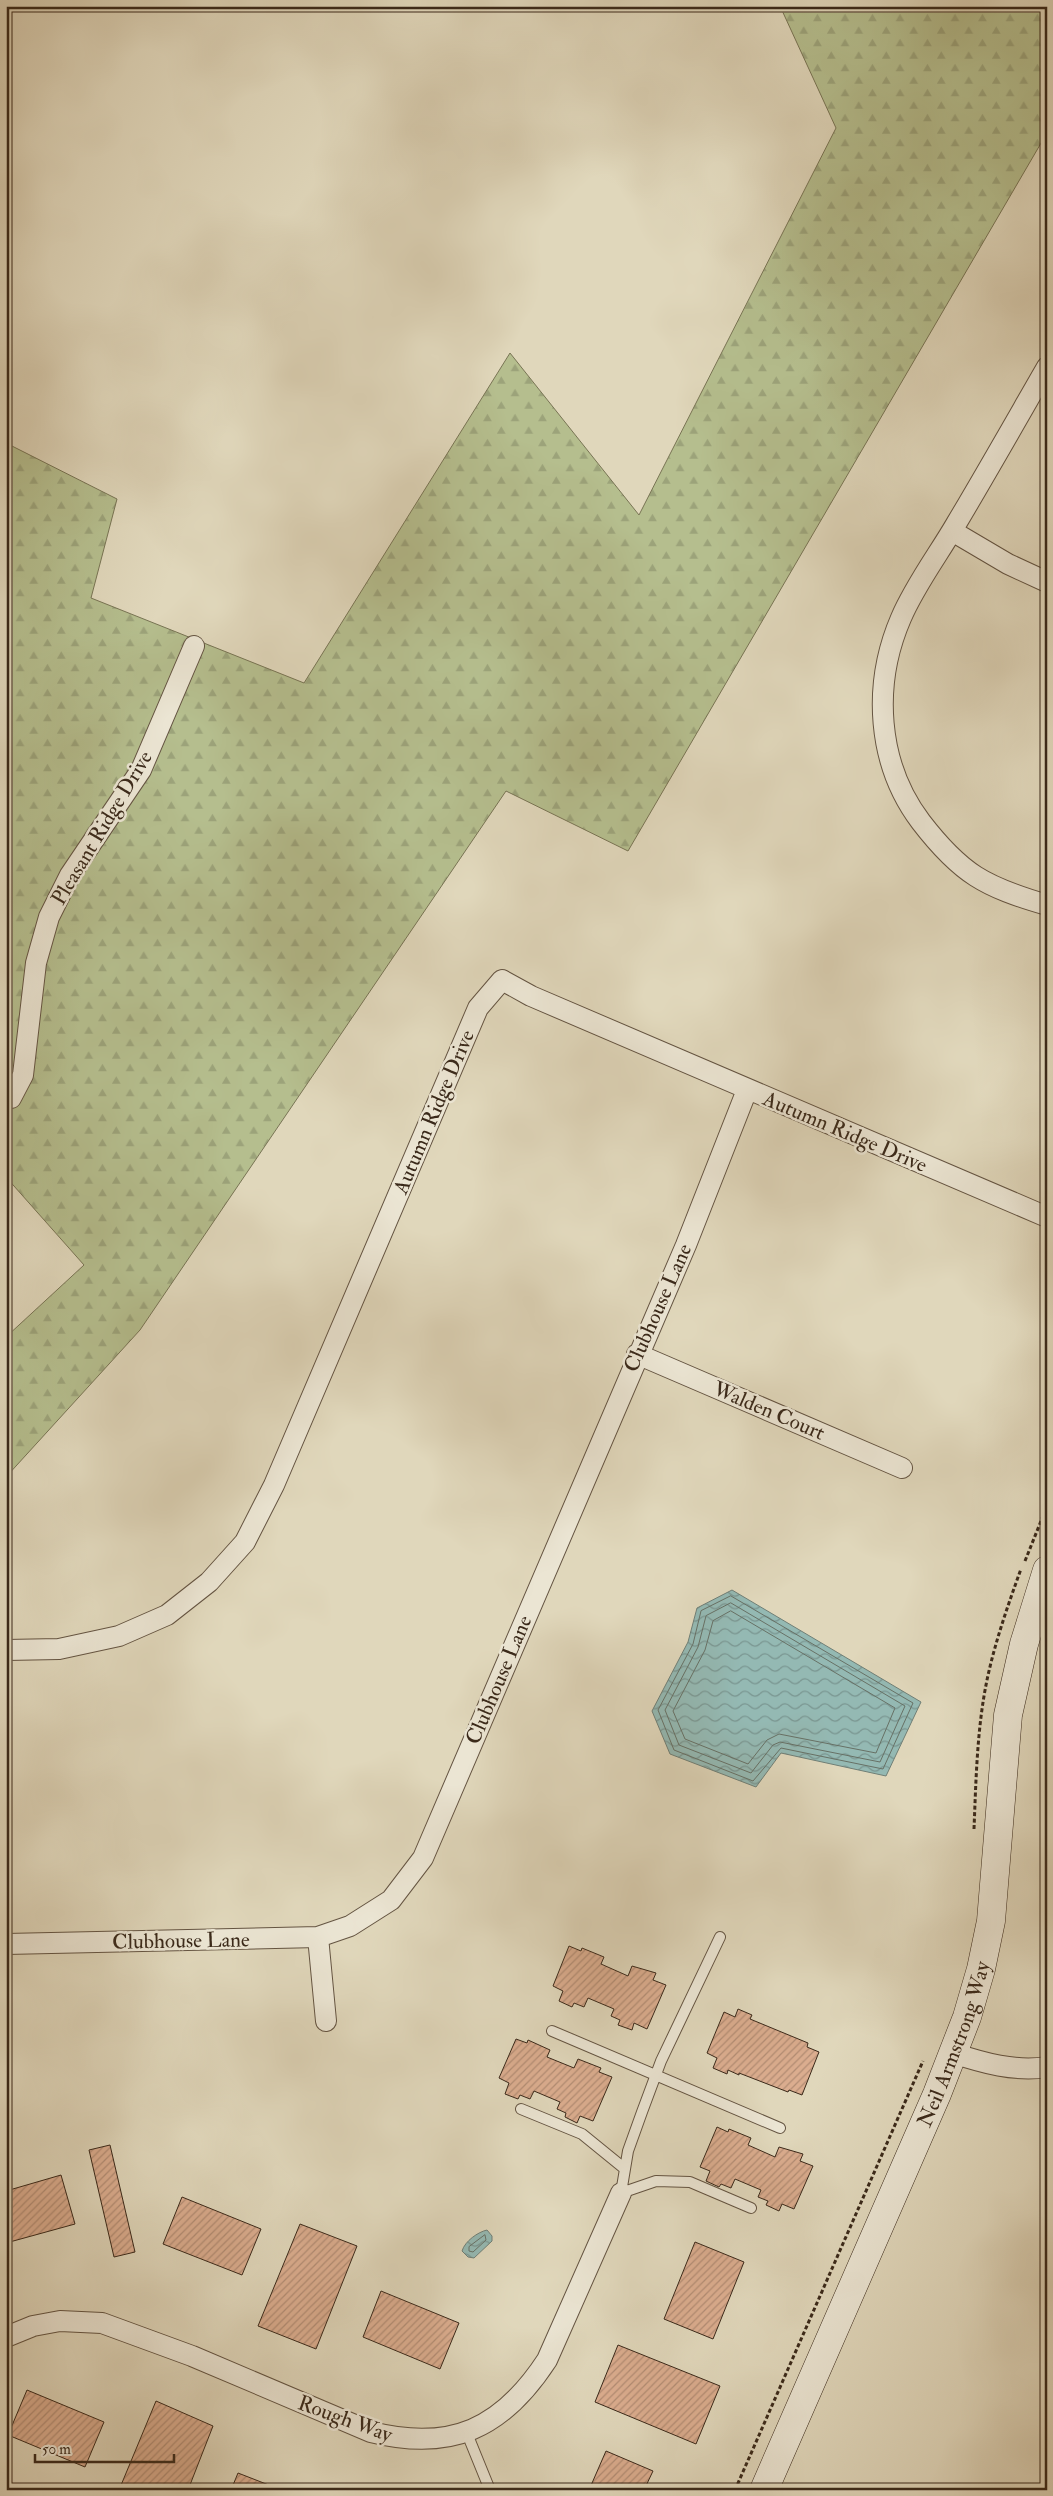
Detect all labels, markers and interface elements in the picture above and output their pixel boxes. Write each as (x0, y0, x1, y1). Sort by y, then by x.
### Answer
street label: Pleasant Ridge Drive (45, 746, 159, 910)
street label: Autumn Ridge Drive (387, 1026, 481, 1199)
street label: Autumn Ridge Drive (758, 1085, 931, 1179)
street label: Clubhouse Lane (618, 1239, 698, 1376)
street label: Walden Court (708, 1375, 829, 1447)
street label: Clubhouse Lane (460, 1611, 538, 1749)
street label: Clubhouse Lane (112, 1926, 250, 1956)
street label: Neil Armstrong Way (911, 1958, 996, 2131)
street label: Rough Way (294, 2389, 397, 2449)
scale bar (35, 2431, 174, 2463)
text: 50 m (42, 2440, 71, 2459)

